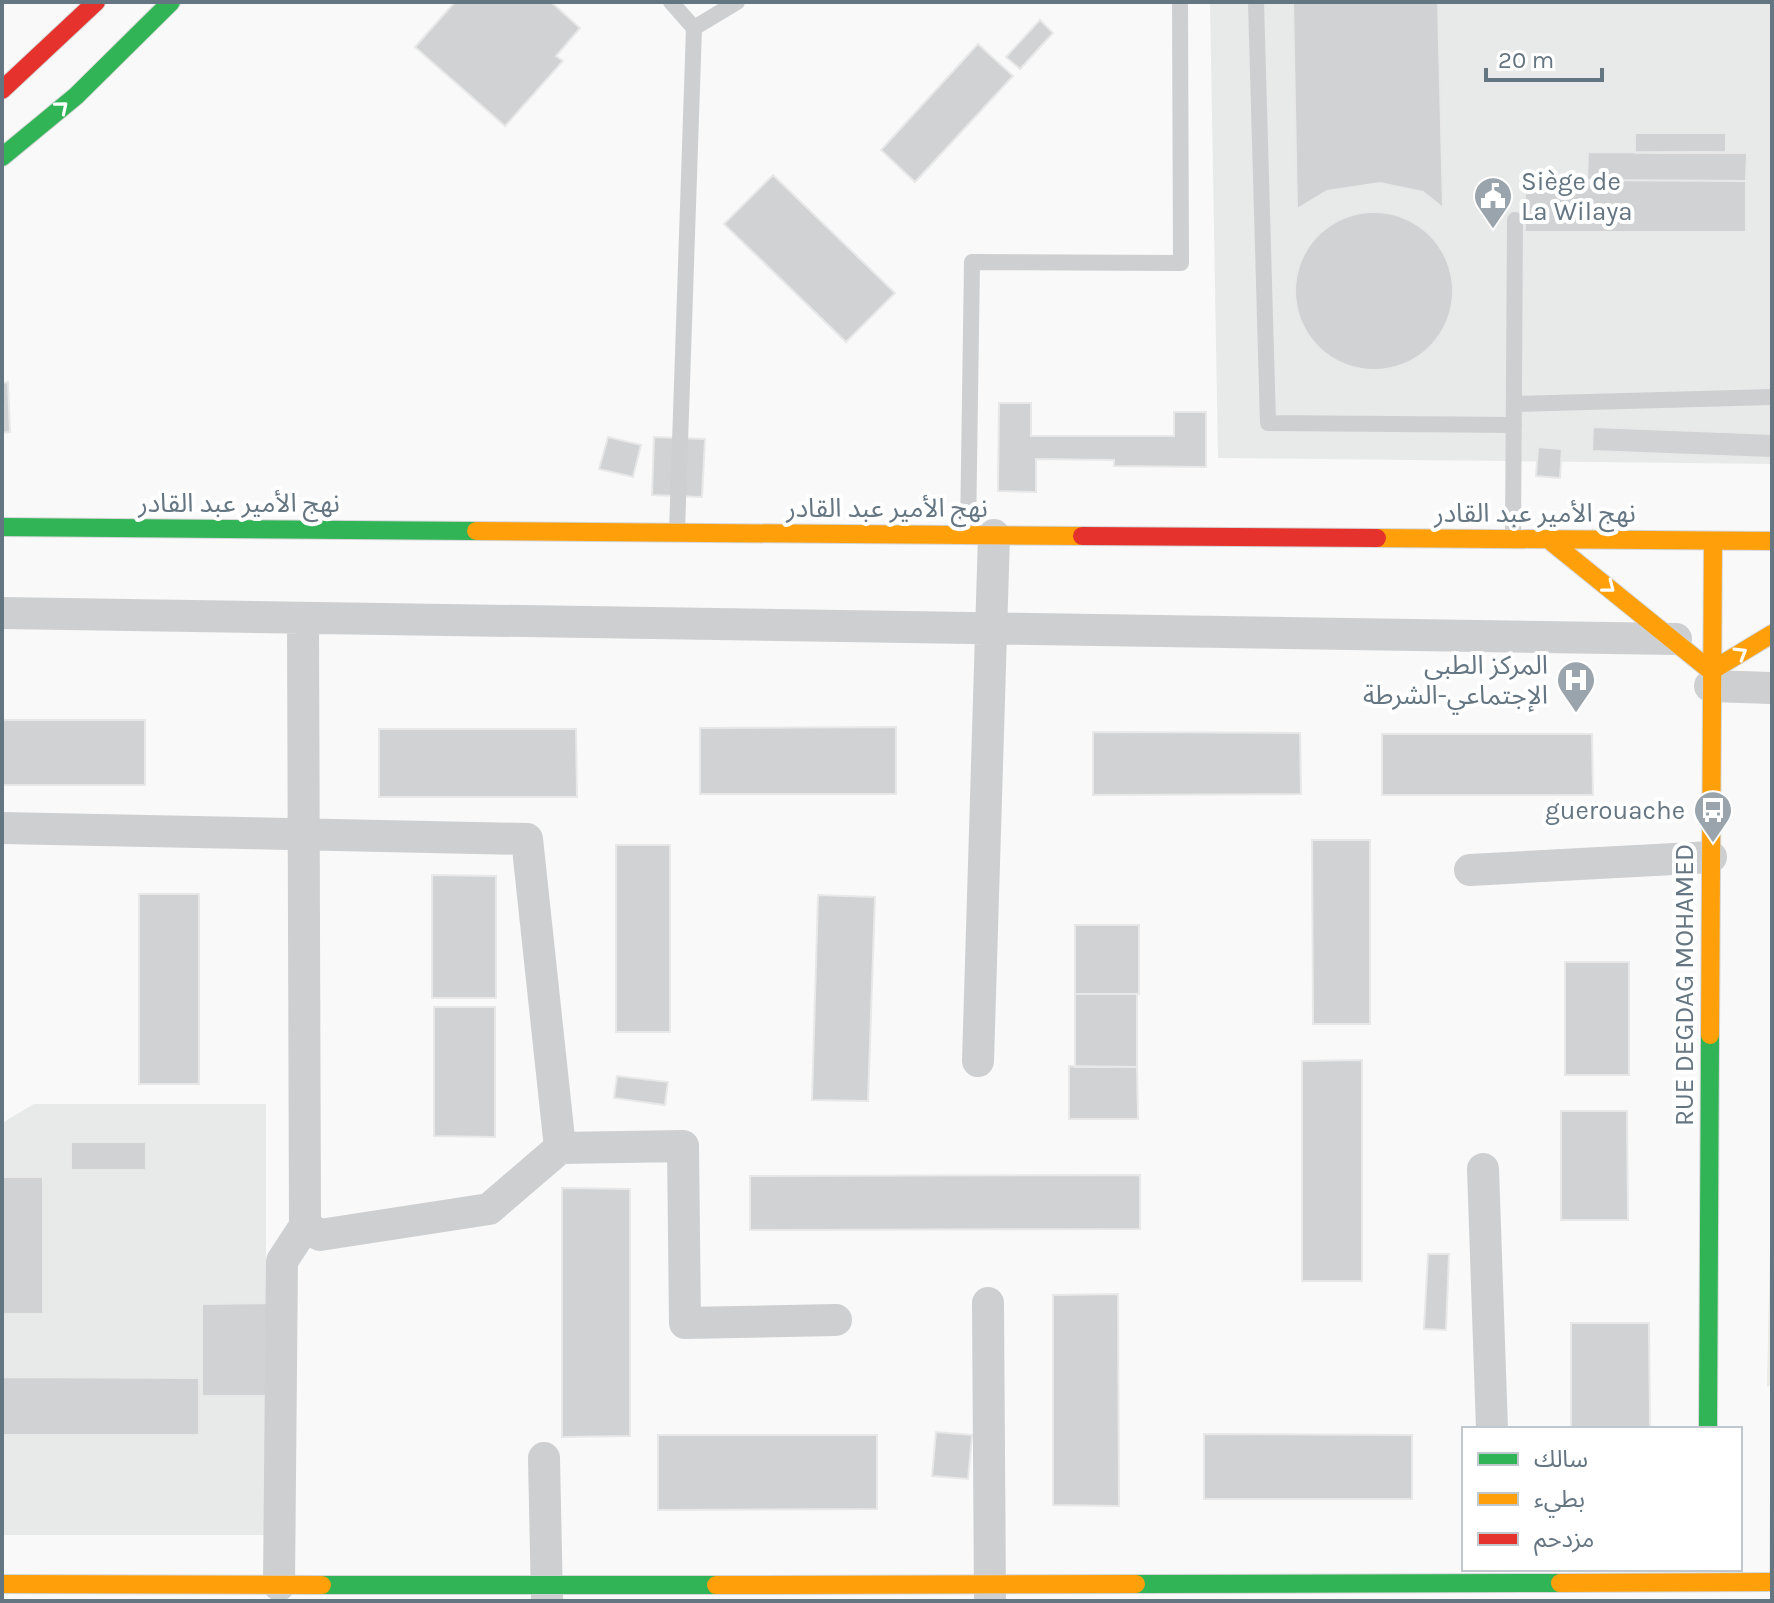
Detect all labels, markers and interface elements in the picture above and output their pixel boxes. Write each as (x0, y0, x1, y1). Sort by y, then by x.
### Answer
scale bar (1486, 32, 1602, 82)
text: 20 m (1498, 46, 1554, 74)
one-way arrow (53, 102, 67, 117)
place label: Siège de La Wilaya (1521, 166, 1633, 227)
public building icon: Siège de La Wilaya (1472, 175, 1514, 230)
street label: نهج الأمير عبد القادر (137, 488, 340, 523)
street label: نهج الأمير عبد القادر (785, 493, 988, 528)
street label: نهج الأمير عبد القادر (1433, 498, 1636, 533)
one-way arrow (1601, 578, 1615, 592)
one-way arrow (1732, 647, 1747, 662)
place label: المركز الطبي الإجتماعي-الشرطة (1363, 650, 1548, 715)
hospital icon: المركز الطبي الإجتماعي-الشرطة (1555, 659, 1597, 714)
bus stop icon: guerouache (1692, 789, 1734, 844)
place label: guerouache (1545, 795, 1685, 826)
street label: RUE DEGDAG MOHAMED (1669, 844, 1700, 1126)
legend (1462, 1427, 1742, 1571)
text: سالك (1534, 1445, 1588, 1473)
text: بطيء (1534, 1485, 1585, 1518)
text: مزدحم (1534, 1525, 1594, 1556)

